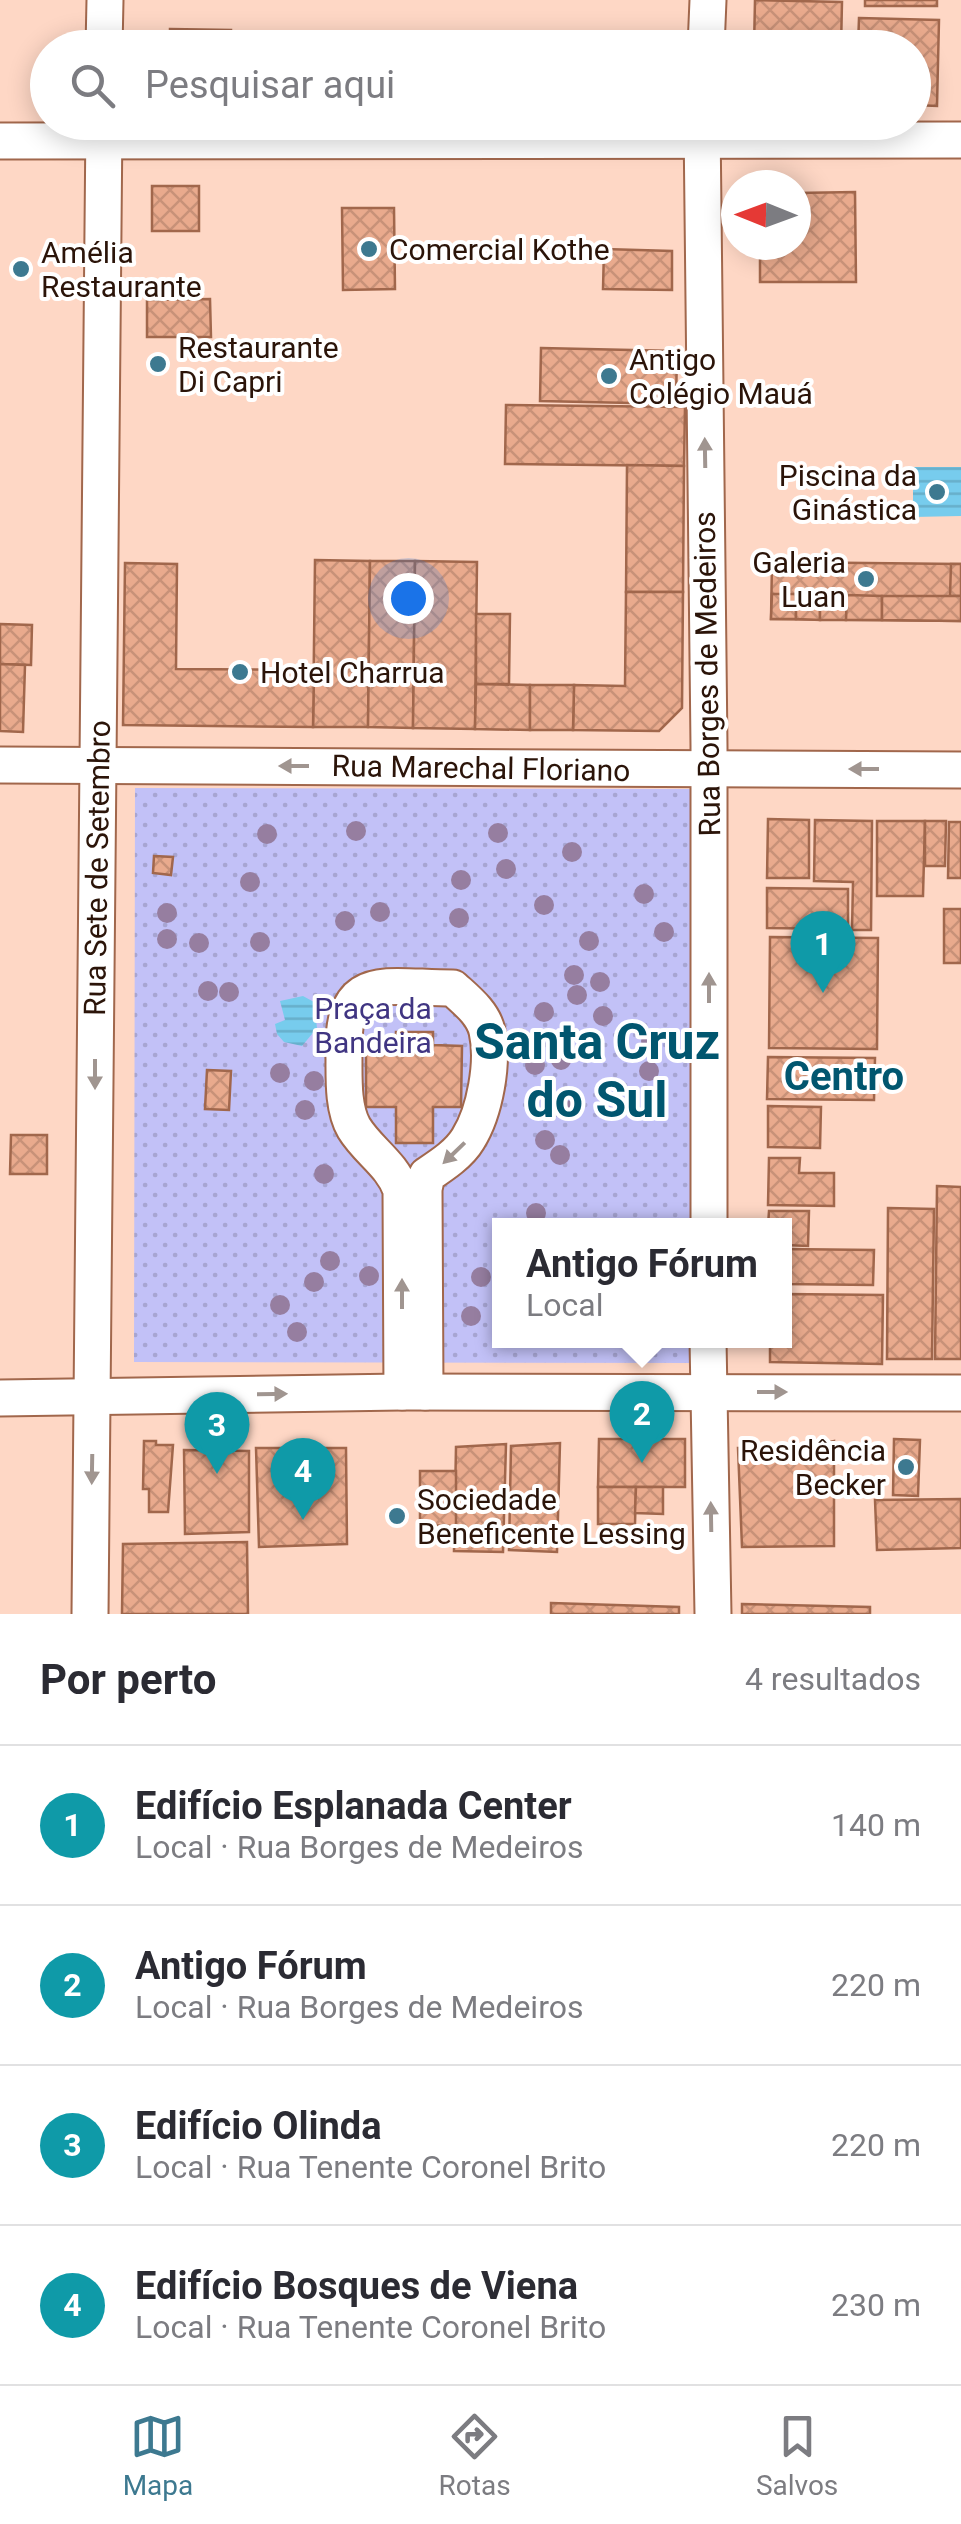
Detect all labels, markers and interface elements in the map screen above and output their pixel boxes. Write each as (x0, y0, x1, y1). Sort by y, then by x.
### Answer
search box (30, 30, 931, 140)
icon: search (65, 58, 120, 113)
text: Pesquisar aqui (145, 63, 395, 107)
north arrow (721, 170, 811, 260)
place label: Comercial Kothe (389, 232, 610, 267)
place label: Amélia Restaurante (41, 235, 202, 304)
marker: Comercial Kothe (358, 238, 380, 260)
marker: Amélia Restaurante (10, 258, 32, 280)
place label: Restaurante Di Capri (178, 330, 339, 399)
place label: Antigo Colégio Mauá (629, 342, 813, 411)
marker: Restaurante Di Capri (147, 353, 169, 375)
marker: Antigo Colégio Mauá (598, 365, 620, 387)
one-way arrow (697, 437, 713, 469)
place label: Piscina da Ginástica (779, 458, 917, 527)
marker: Piscina da Ginástica (926, 481, 948, 503)
street label: Rua Borges de Medeiros (687, 511, 727, 837)
place label: Galeria Luan (752, 545, 846, 614)
marker: Galeria Luan (855, 568, 877, 590)
your location (383, 573, 434, 624)
place label: Hotel Charrua (260, 655, 445, 690)
marker: Hotel Charrua (229, 661, 251, 683)
street label: Rua Sete de Setembro (77, 720, 117, 1016)
street label: Rua Marechal Floriano (331, 748, 631, 788)
one-way arrow (277, 758, 309, 774)
one-way arrow (847, 761, 879, 777)
pin: 1 (790, 910, 856, 993)
one-way arrow (701, 972, 717, 1004)
park label: Praça da Bandeira (314, 991, 432, 1060)
district label: Santa Cruz do Sul (474, 1013, 720, 1129)
district label: Centro (784, 1053, 904, 1100)
one-way arrow (87, 1058, 103, 1090)
one-way arrow (442, 1141, 466, 1164)
popup (492, 1218, 792, 1348)
text: Antigo Fórum (526, 1242, 758, 1286)
one-way arrow (393, 1278, 409, 1310)
text: Local (526, 1286, 604, 1324)
pin: 2 (610, 1380, 674, 1463)
one-way arrow (757, 1385, 789, 1401)
one-way arrow (257, 1386, 289, 1402)
pin: 3 (184, 1392, 250, 1474)
place label: Residência Becker (740, 1433, 886, 1502)
pin: 4 (270, 1438, 336, 1520)
one-way arrow (84, 1453, 100, 1485)
marker: Residência Becker (895, 1456, 917, 1478)
place label: Sociedade Beneficente Lessing (417, 1482, 686, 1551)
one-way arrow (703, 1500, 719, 1532)
marker: Sociedade Beneficente Lessing (386, 1505, 408, 1527)
text: Por perto (40, 1655, 216, 1704)
text: 4 resultados (745, 1660, 921, 1698)
text: Edifício Esplanada Center (135, 1784, 572, 1828)
text: 1 (63, 1806, 82, 1844)
text: 140 m (831, 1806, 921, 1844)
text: Local · Rua Borges de Medeiros (135, 1828, 583, 1866)
text: Antigo Fórum (135, 1944, 367, 1988)
text: 2 (63, 1966, 82, 2004)
text: 220 m (831, 1966, 921, 2004)
text: Local · Rua Borges de Medeiros (135, 1988, 583, 2026)
text: Edifício Olinda (135, 2104, 382, 2148)
text: 3 (63, 2126, 82, 2164)
text: 220 m (831, 2126, 921, 2164)
text: Local · Rua Tenente Coronel Brito (135, 2148, 606, 2186)
text: Edifício Bosques de Viena (135, 2264, 578, 2308)
text: 4 (63, 2286, 82, 2324)
text: 230 m (831, 2286, 921, 2324)
text: Local · Rua Tenente Coronel Brito (135, 2308, 606, 2346)
tab: Mapa (123, 2409, 193, 2502)
tab: Rotas (439, 2409, 511, 2502)
tab: Salvos (756, 2409, 838, 2502)

